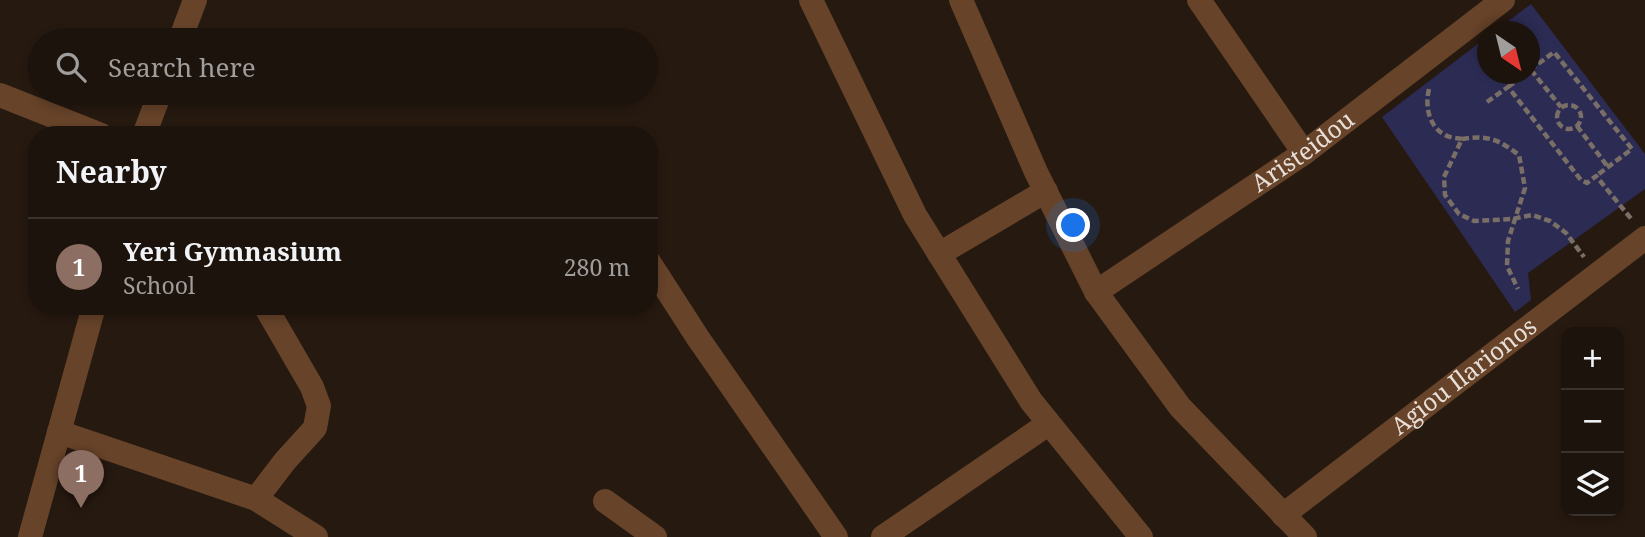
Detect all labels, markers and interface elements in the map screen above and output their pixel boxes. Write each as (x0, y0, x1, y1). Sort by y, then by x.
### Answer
north arrow (1477, 21, 1540, 84)
search box (28, 28, 658, 105)
icon: search (52, 48, 90, 86)
text: Search here (108, 49, 256, 85)
street label: Aristeidou (1244, 102, 1360, 199)
text: Nearby (56, 151, 167, 192)
your location (1056, 208, 1090, 242)
text: Yeri Gymnasium (123, 233, 342, 269)
text: 1 (73, 251, 86, 283)
text: 280 m (564, 251, 630, 283)
text: School (123, 269, 195, 301)
street label: Agiou Ilarionos (1384, 309, 1543, 442)
map controls (1561, 327, 1624, 516)
button: + (1561, 327, 1624, 390)
button: − (1561, 390, 1624, 453)
pin: 1 (58, 450, 104, 508)
button: layers (1561, 453, 1624, 516)

